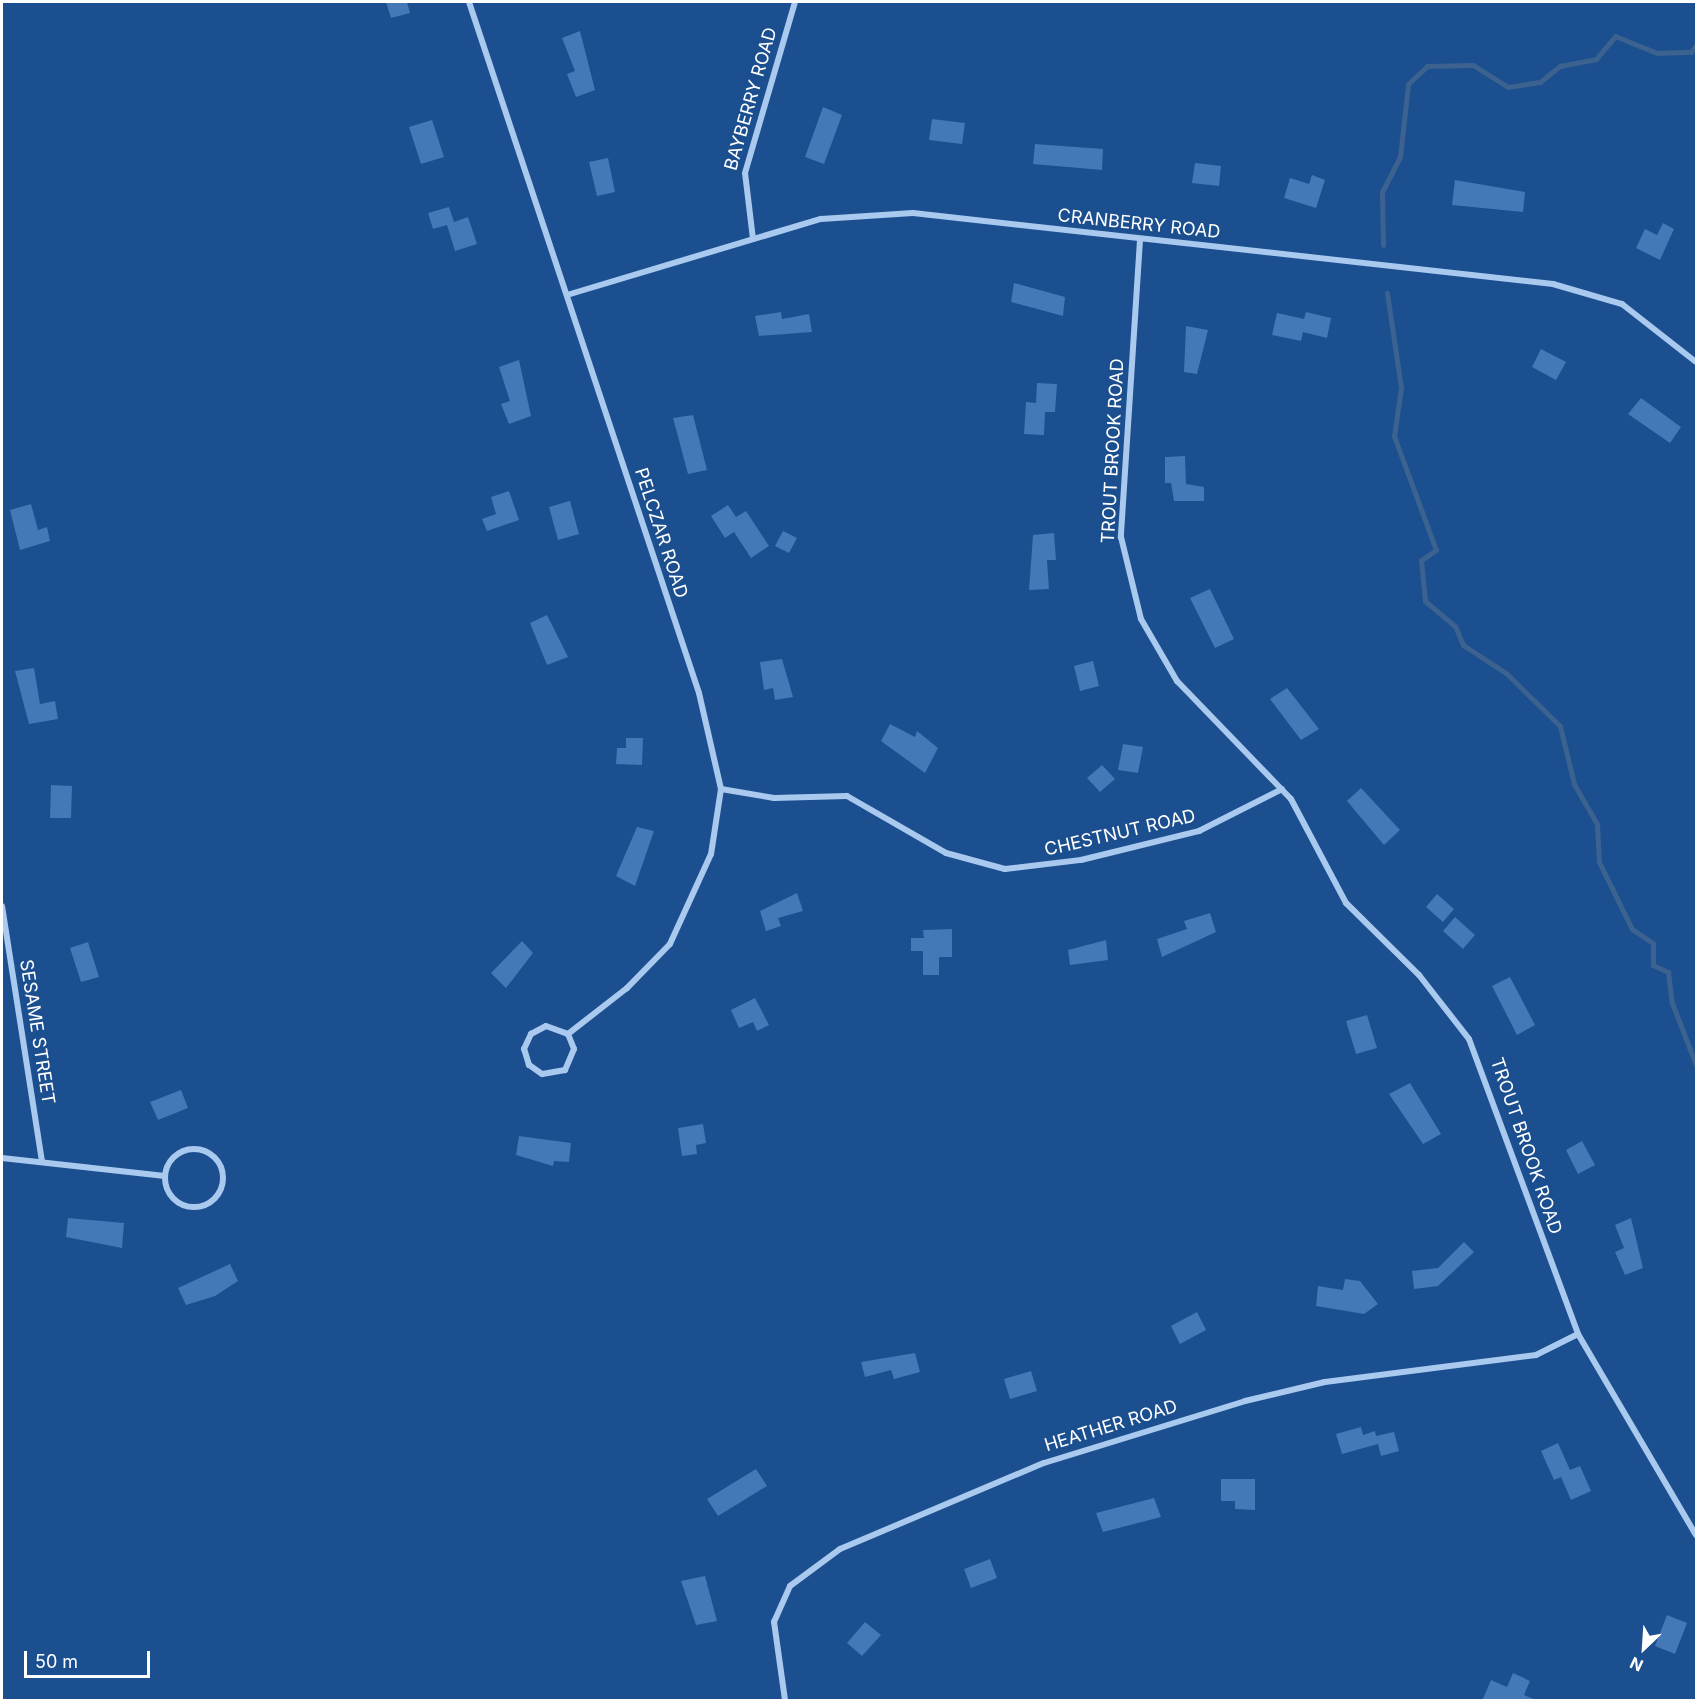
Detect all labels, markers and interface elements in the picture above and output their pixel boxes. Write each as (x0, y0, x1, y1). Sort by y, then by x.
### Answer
street label: BAYBERRY ROAD (720, 25, 782, 173)
street label: CRANBERRY ROAD (1057, 205, 1221, 243)
street label: TROUT BROOK ROAD (1097, 358, 1129, 544)
street label: PELCZAR ROAD (630, 465, 692, 601)
street label: CHESTNUT ROAD (1042, 805, 1198, 861)
street label: SESAME STREET (15, 958, 59, 1106)
street label: TROUT BROOK ROAD (1486, 1055, 1566, 1237)
street label: HEATHER ROAD (1042, 1396, 1180, 1456)
north arrow (1614, 1618, 1674, 1678)
scale bar (27, 1639, 153, 1677)
text: 50 m (35, 1651, 78, 1672)
text: N (1627, 1653, 1646, 1676)

